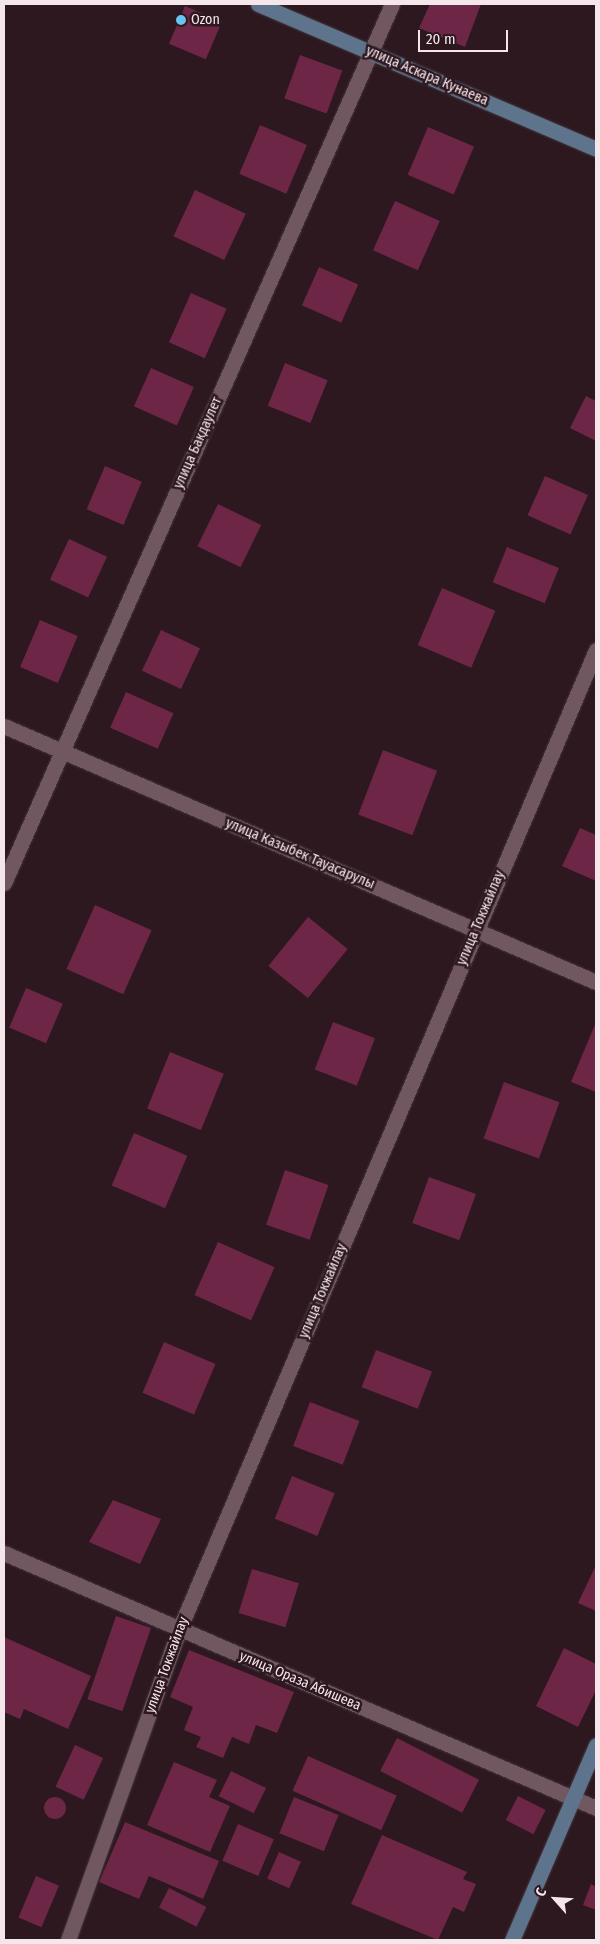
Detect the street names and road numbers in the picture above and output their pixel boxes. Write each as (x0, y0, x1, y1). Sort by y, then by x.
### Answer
street label: улица Аскара Кунаева (363, 43, 491, 109)
street label: улица Бакдаулет (170, 395, 226, 491)
street label: улица Казыбек Тауасарулы (223, 815, 377, 893)
street label: улица Токжайлау (453, 868, 509, 968)
street label: улица Токжайлау (295, 1241, 351, 1341)
street label: улица Токжайлау (142, 1615, 192, 1715)
street label: улица Ораза Абишева (237, 1648, 363, 1714)

